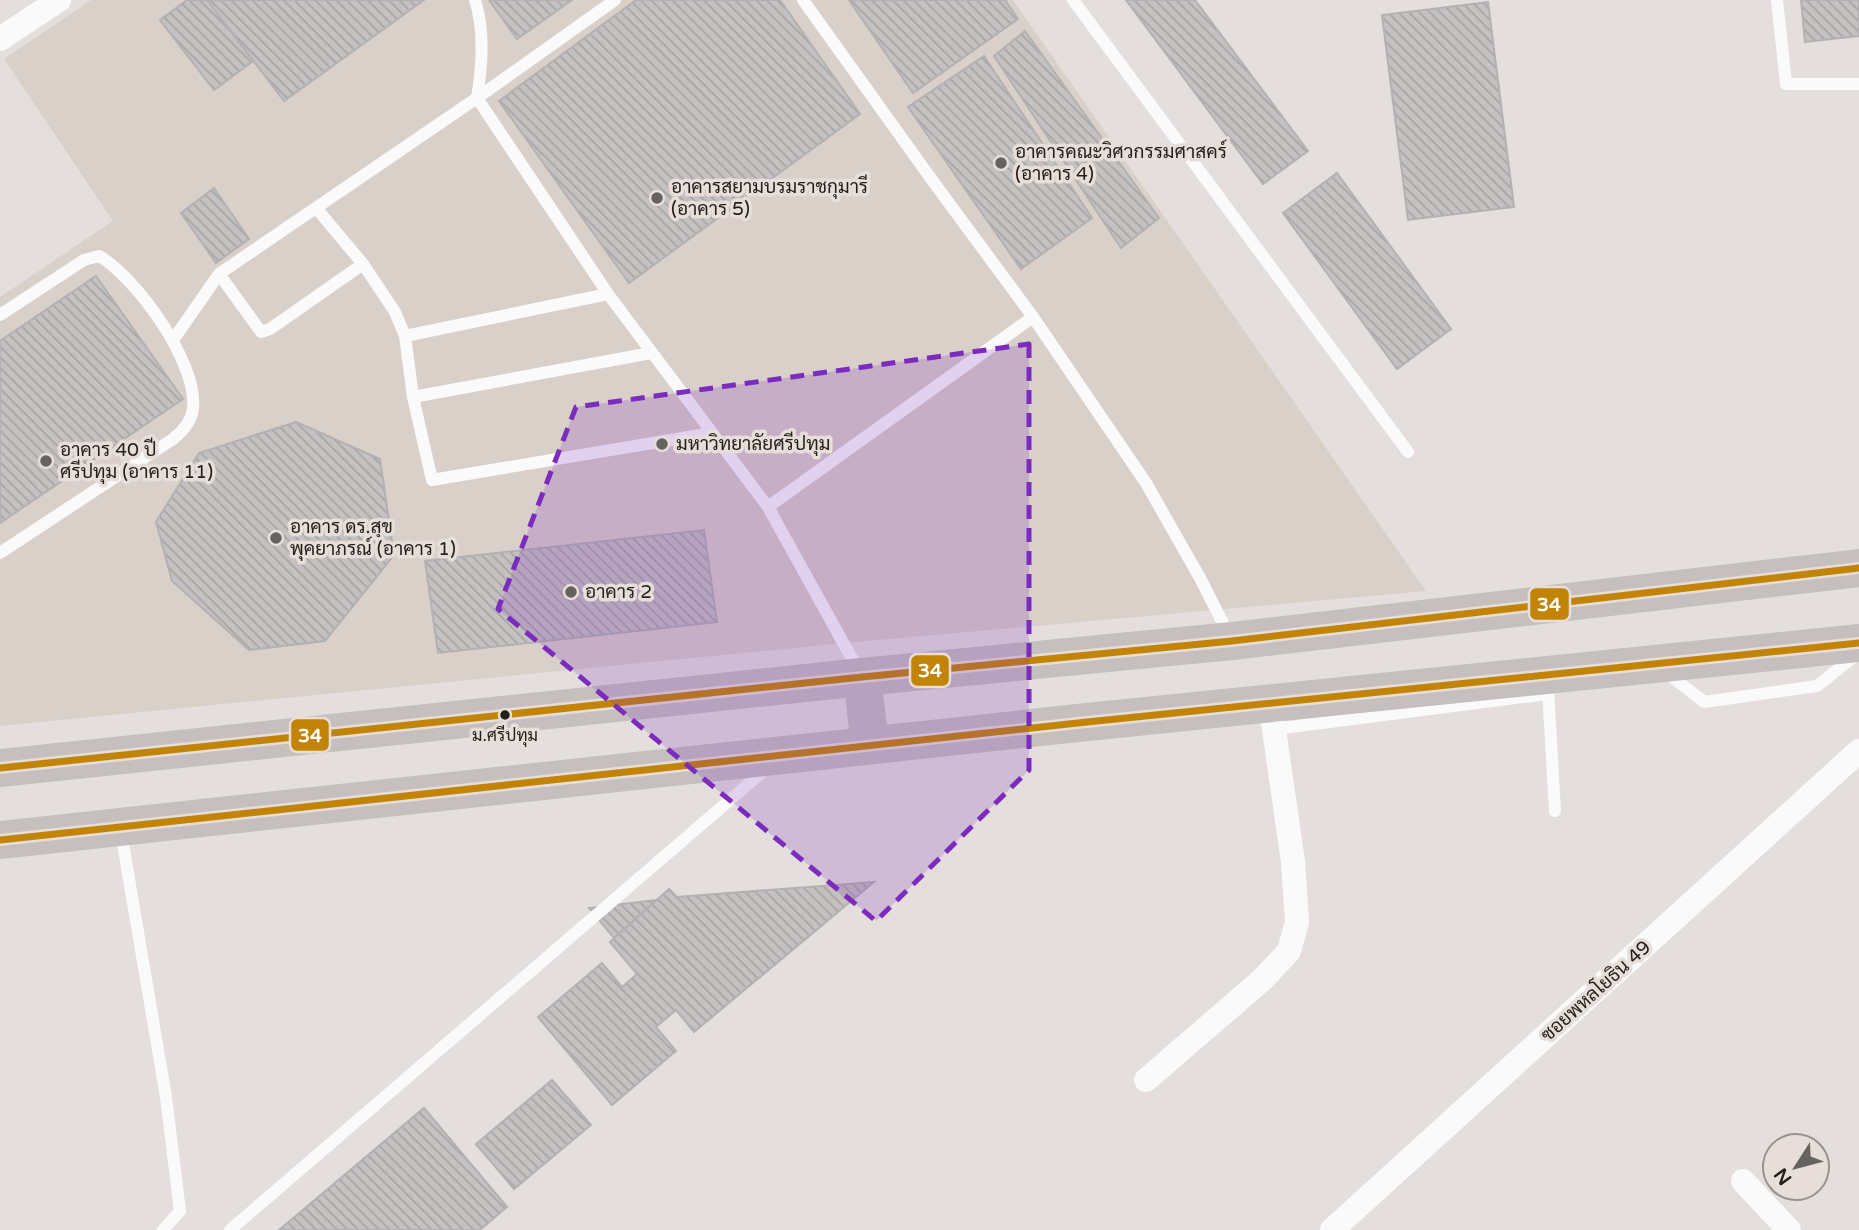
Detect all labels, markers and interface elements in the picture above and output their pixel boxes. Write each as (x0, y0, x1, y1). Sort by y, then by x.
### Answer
place label: อาคารคณะวิศวกรรมศาสคร์ (อาคาร 4) (1015, 139, 1227, 185)
marker: อาคารคณะวิศวกรรมศาสคร์ (อาคาร 4) (993, 155, 1009, 171)
place label: อาคารสยามบรมราชกุมารี (อาคาร 5) (671, 174, 868, 220)
marker: อาคารสยามบรมราชกุมารี (อาคาร 5) (649, 190, 665, 206)
place label: มหาวิทยาลัยศรีปทุม (676, 431, 830, 456)
marker: มหาวิทยาลัยศรีปทุม (654, 436, 670, 452)
place label: อาคาร 40 ปี ศรีปทุม (อาคาร 11) (60, 437, 213, 484)
marker: อาคาร 40 ปี ศรีปทุม (อาคาร 11) (38, 453, 54, 469)
place label: อาคาร ดร.สุข พุคยาภรณ์ (อาคาร 1) (290, 516, 456, 561)
marker: อาคาร ดร.สุข พุคยาภรณ์ (อาคาร 1) (268, 530, 284, 546)
place label: อาคาร 2 (585, 581, 652, 603)
marker: อาคาร 2 (563, 584, 579, 600)
line badge: 34 (1529, 587, 1570, 621)
text: 34 (1537, 594, 1561, 616)
line badge: 34 (910, 654, 950, 687)
text: 34 (918, 660, 942, 682)
marker: ม.ศรีปทุม (498, 708, 512, 722)
line badge: 34 (290, 718, 330, 752)
place label: ม.ศรีปทุม (472, 724, 538, 747)
text: 34 (298, 725, 322, 747)
street label: ซอยพหลโยธิน 49 (1535, 935, 1655, 1046)
north arrow (1761, 1132, 1831, 1202)
text: N (1770, 1164, 1796, 1189)

